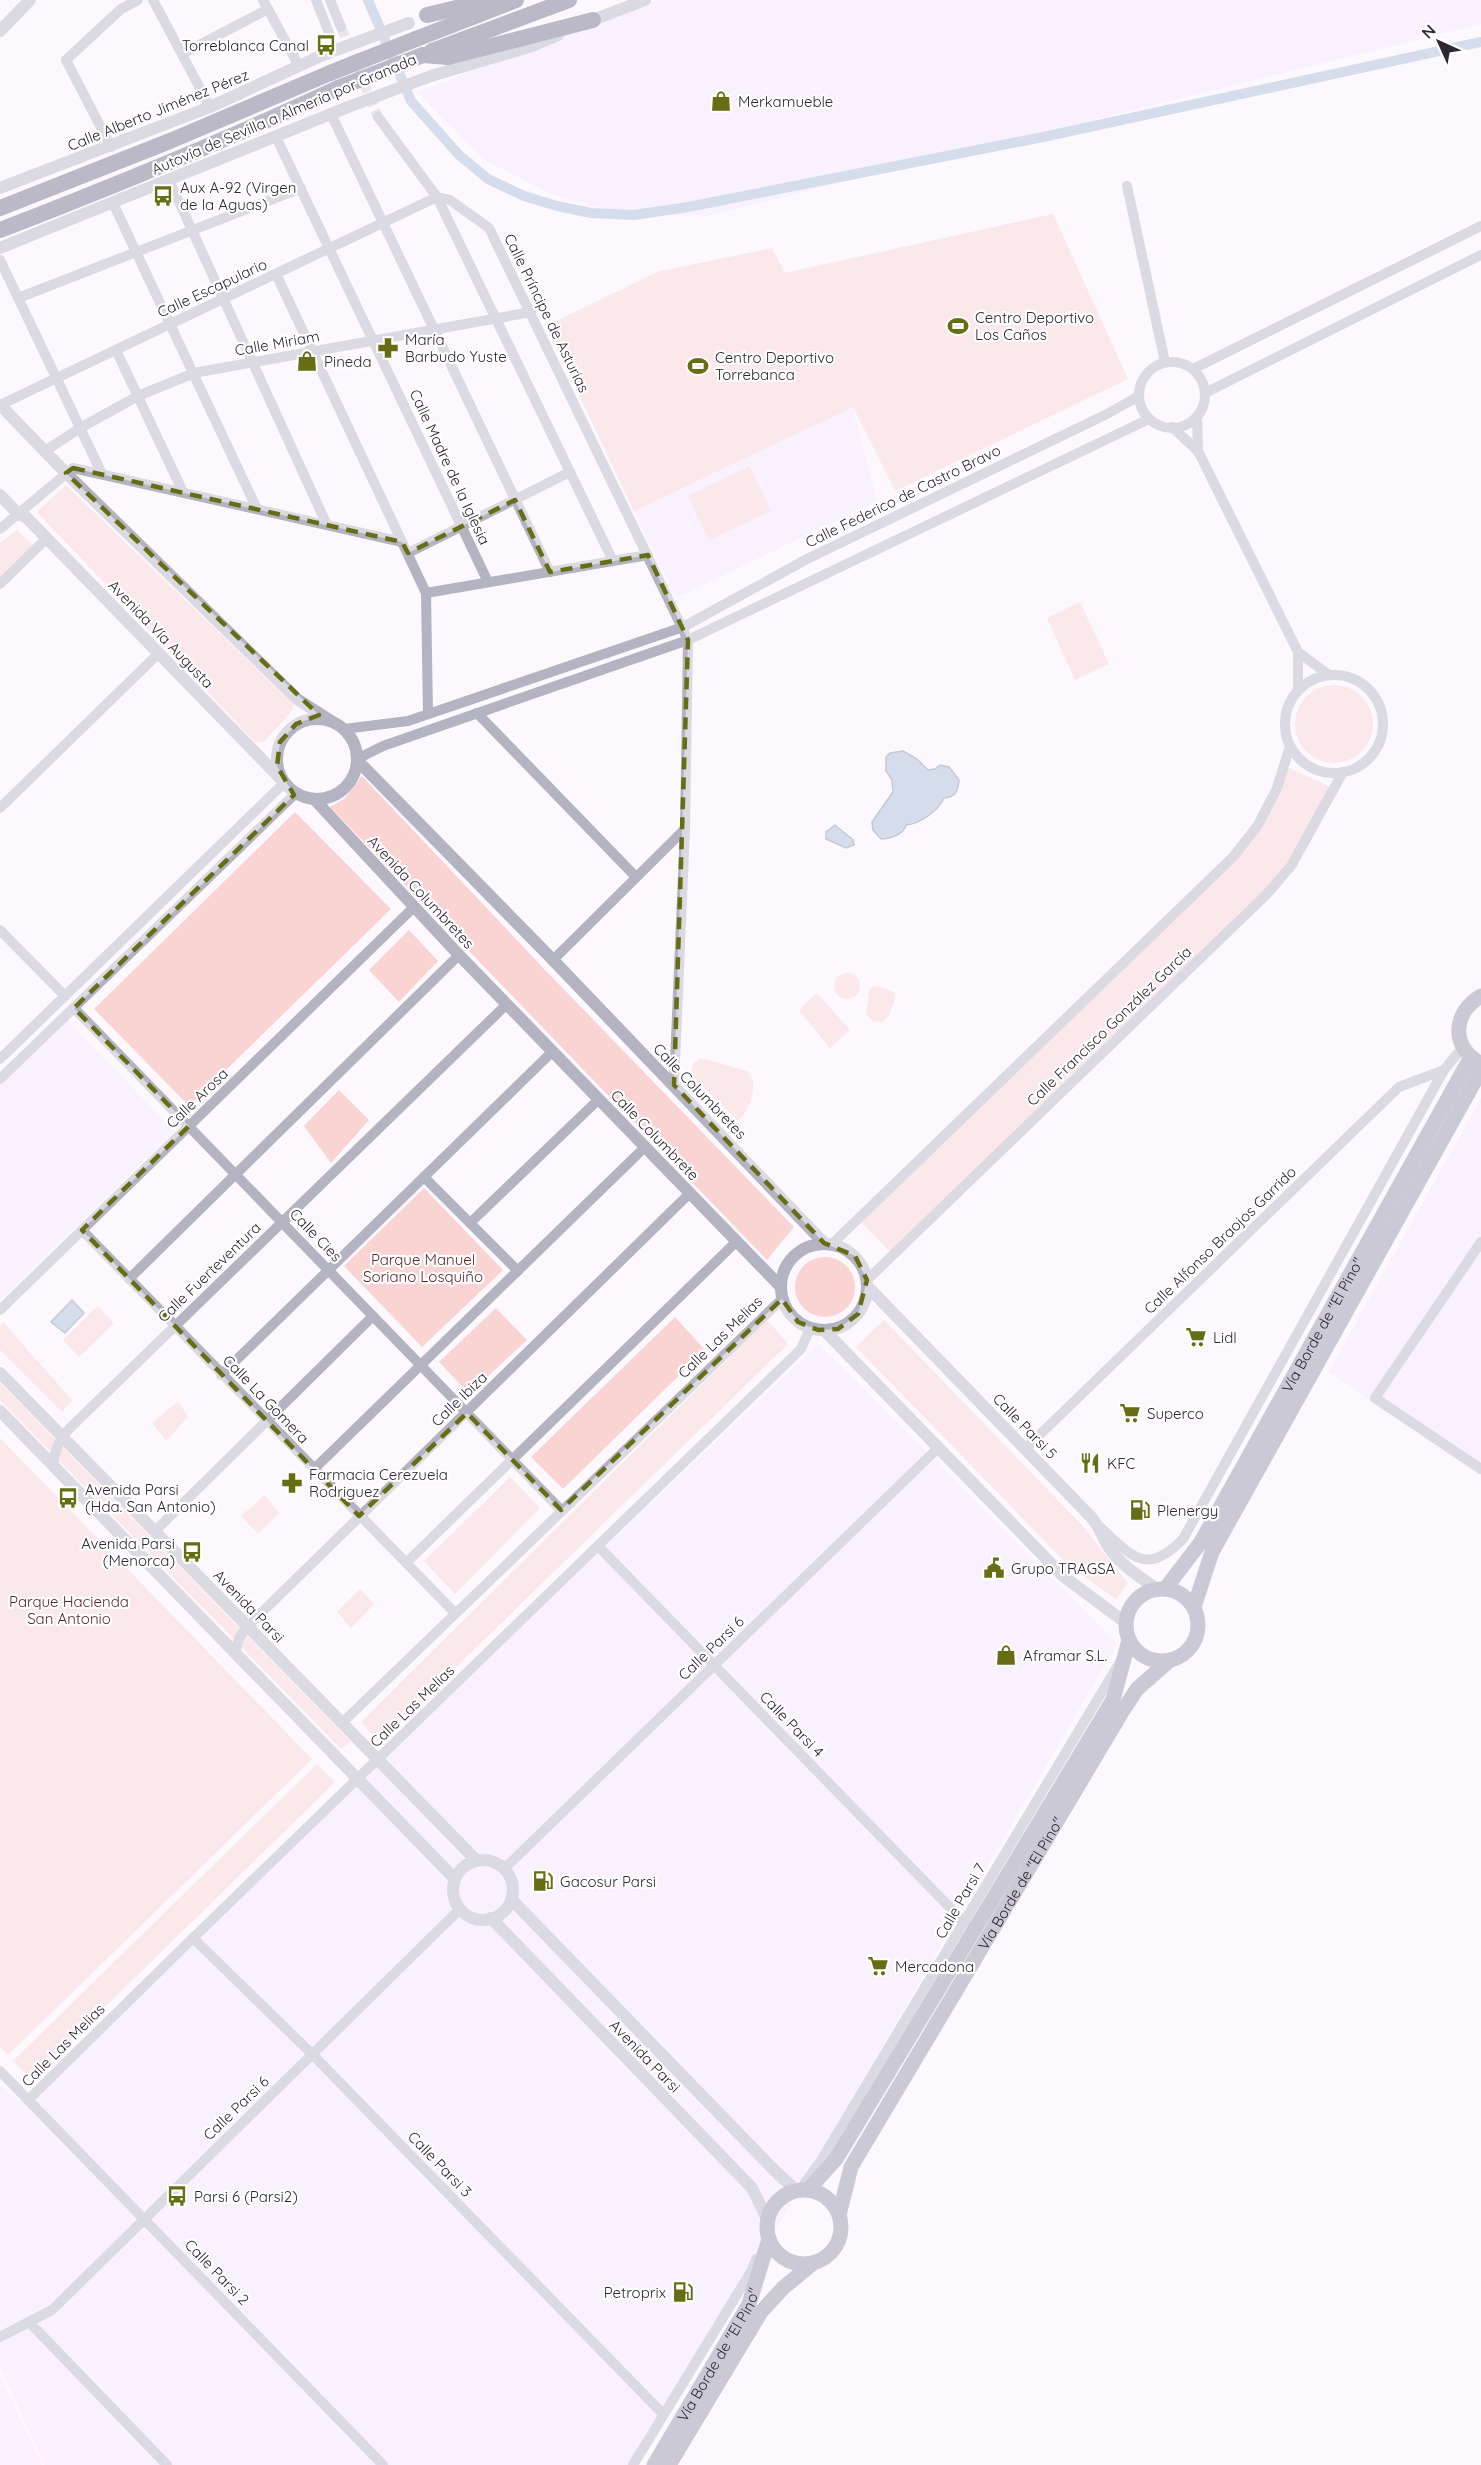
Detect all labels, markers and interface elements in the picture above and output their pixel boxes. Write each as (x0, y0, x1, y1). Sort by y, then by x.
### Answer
north arrow (1409, 12, 1469, 72)
text: N (1417, 20, 1440, 43)
bus stop icon: Torreblanca Canal (314, 33, 338, 57)
place label: Torreblanca Canal (182, 36, 309, 55)
street label: Autovía de Sevilla a Almería por Granada (149, 49, 419, 179)
street label: Calle Alberto Jiménez Pérez (65, 65, 251, 155)
shop icon: Merkamueble (709, 89, 733, 113)
place label: Merkamueble (738, 92, 833, 111)
place label: Aux A-92 (Virgen de la Aguas) (180, 178, 296, 214)
bus stop icon: Aux A-92 (Virgen de la Aguas) (151, 184, 175, 208)
street label: Calle Príncipe de Asturias (500, 230, 594, 396)
street label: Calle Escapulario (154, 254, 270, 322)
place label: Centro Deportivo Los Caños (975, 308, 1094, 344)
sports icon: Centro Deportivo Los Caños (946, 314, 970, 338)
street label: Calle Miriam (233, 326, 321, 360)
place label: María Barbudo Yuste (405, 330, 507, 366)
pharmacy icon: María Barbudo Yuste (376, 336, 400, 360)
place label: Centro Deportivo Torrebanca (715, 348, 834, 384)
shop icon: Pineda (295, 349, 319, 373)
place label: Pineda (324, 352, 371, 371)
sports icon: Centro Deportivo Torrebanca (686, 354, 710, 378)
street label: Calle Madre de la Iglesia (406, 386, 494, 548)
street label: Calle Federico de Castro Bravo (802, 440, 1004, 552)
street label: Avenida Vía Augusta (104, 576, 218, 692)
street label: Avenida Columbretes (364, 831, 478, 953)
street label: Calle Francisco González García (1023, 942, 1195, 1110)
street label: Calle Columbretes (650, 1039, 750, 1143)
street label: Calle Arosa (162, 1064, 232, 1132)
street label: Calle Columbrete (607, 1086, 703, 1184)
street label: Calle Alfonso Braojos Garrido (1140, 1162, 1300, 1318)
street label: Calle Cies (286, 1204, 346, 1266)
street label: Calle Fuerteventura (153, 1218, 265, 1326)
park label: Parque Manuel Soriano Losquiño (363, 1250, 483, 1286)
street label: Vía Borde de "El Pino" (1277, 1254, 1367, 1395)
street label: Calle Las Melias (674, 1292, 766, 1382)
supermarket icon: Lidl (1184, 1325, 1208, 1349)
place label: Lidl (1213, 1328, 1237, 1347)
street label: Calle La Gomera (219, 1351, 313, 1447)
street label: Calle Ibiza (427, 1368, 491, 1430)
street label: Calle Parsi 5 (989, 1389, 1061, 1463)
supermarket icon: Superco (1118, 1401, 1142, 1425)
place label: Superco (1147, 1404, 1204, 1423)
restaurant icon: KFC (1078, 1451, 1102, 1475)
place label: KFC (1107, 1454, 1135, 1473)
place label: Farmacia Cerezuela Rodriguez (309, 1465, 448, 1501)
pharmacy icon: Farmacia Cerezuela Rodriguez (280, 1471, 304, 1495)
place label: Avenida Parsi (Hda. San Antonio) (85, 1480, 216, 1516)
bus stop icon: Avenida Parsi (Hda. San Antonio) (56, 1486, 80, 1510)
fuel station icon: Plenergy (1128, 1498, 1152, 1522)
place label: Plenergy (1157, 1501, 1218, 1520)
place label: Avenida Parsi (Menorca) (81, 1534, 175, 1570)
bus stop icon: Avenida Parsi (Menorca) (180, 1540, 204, 1564)
public building icon: Grupo TRAGSA (982, 1556, 1006, 1580)
place label: Grupo TRAGSA (1011, 1559, 1116, 1578)
street label: Avenida Parsi (210, 1566, 288, 1646)
park label: Parque Hacienda San Antonio (9, 1592, 129, 1628)
street label: Calle Parsi 6 (674, 1612, 748, 1684)
shop icon: Aframar S.L. (994, 1643, 1018, 1667)
place label: Aframar S.L. (1023, 1646, 1107, 1665)
street label: Calle Las Melias (366, 1661, 458, 1751)
street label: Calle Parsi 4 (756, 1687, 828, 1761)
street label: Vía Borde de "El Pino" (973, 1813, 1067, 1953)
street label: Calle Parsi 7 (931, 1860, 989, 1942)
fuel station icon: Gacosur Parsi (531, 1869, 555, 1893)
place label: Gacosur Parsi (560, 1872, 656, 1891)
supermarket icon: Mercadona (866, 1954, 890, 1978)
place label: Mercadona (895, 1957, 974, 1976)
street label: Calle Las Melias (17, 1999, 109, 2091)
street label: Avenida Parsi (606, 2016, 684, 2096)
street label: Calle Parsi 6 (199, 2072, 273, 2144)
street label: Calle Parsi 3 (404, 2127, 476, 2201)
bus stop icon: Parsi 6 (Parsi2) (165, 2184, 189, 2208)
place label: Parsi 6 (Parsi2) (194, 2187, 298, 2206)
street label: Calle Parsi 2 (181, 2235, 253, 2309)
fuel station icon: Petroprix (671, 2280, 695, 2304)
place label: Petroprix (604, 2283, 666, 2302)
street label: Vía Borde de "El Pino" (672, 2285, 763, 2425)

